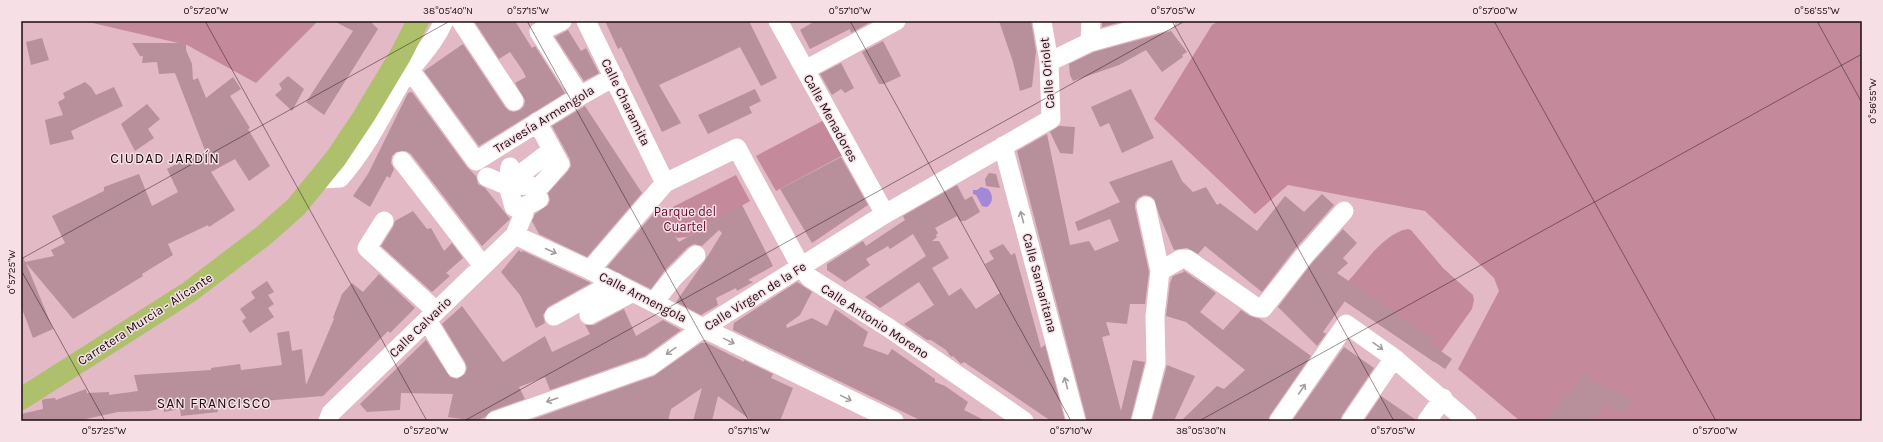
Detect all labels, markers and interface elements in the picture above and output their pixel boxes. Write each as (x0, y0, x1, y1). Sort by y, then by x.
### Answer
text: 0°57'20"W (184, 5, 228, 17)
text: 38°05'40"N (423, 5, 473, 17)
text: 0°57'15"W (507, 5, 549, 17)
text: 0°57'10"W (829, 5, 871, 17)
text: 0°57'05"W (1151, 5, 1195, 17)
text: 0°57'00"W (1473, 5, 1517, 17)
text: 0°56'55"W (1794, 5, 1840, 17)
street label: Calle Oriolet (1036, 37, 1058, 109)
street label: Calle Charamita (598, 56, 654, 148)
street label: Calle Menadores (801, 72, 861, 165)
text: 0°56'55"W (1867, 78, 1879, 124)
street label: Travesía Armengola (491, 82, 597, 156)
district label: CIUDAD JARDÍN (110, 149, 220, 167)
park label: Parque del Cuartel (654, 204, 716, 234)
one-way arrow (1018, 211, 1025, 224)
street label: Calle Samaritana (1020, 232, 1060, 334)
one-way arrow (544, 248, 556, 255)
text: 0°57'25"W (6, 250, 18, 294)
street label: Calle Virgen de la Fe (701, 258, 809, 333)
street label: Calle Armengola (597, 268, 689, 326)
street label: Carretera Murcia - Alicante (75, 270, 216, 368)
street label: Calle Antonio Moreno (818, 280, 932, 362)
street label: Calle Calvario (386, 294, 454, 360)
one-way arrow (723, 338, 735, 345)
one-way arrow (1372, 342, 1383, 350)
one-way arrow (666, 346, 677, 355)
one-way arrow (1062, 377, 1069, 390)
one-way arrow (1297, 384, 1306, 395)
district label: SAN FRANCISCO (157, 395, 271, 412)
one-way arrow (840, 395, 852, 402)
one-way arrow (546, 396, 558, 404)
text: 0°57'25"W (82, 425, 126, 437)
text: 0°57'20"W (404, 425, 448, 437)
text: 0°57'15"W (728, 425, 770, 437)
text: 0°57'10"W (1050, 425, 1092, 437)
text: 38°05'30"N (1176, 425, 1226, 437)
text: 0°57'05"W (1371, 425, 1415, 437)
text: 0°57'00"W (1693, 425, 1737, 437)

